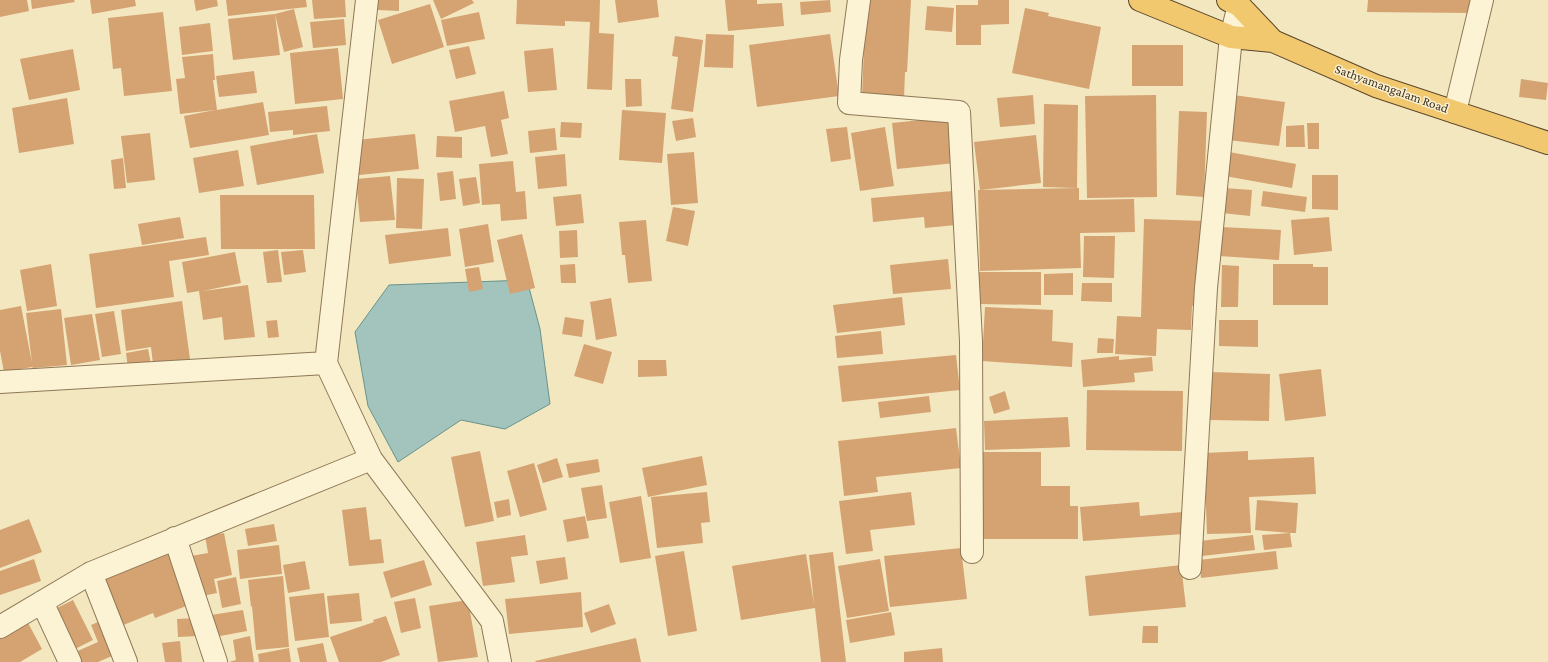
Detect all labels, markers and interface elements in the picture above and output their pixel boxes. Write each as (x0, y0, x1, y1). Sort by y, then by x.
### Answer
street label: Sathyamangalam Road (1333, 61, 1451, 116)

